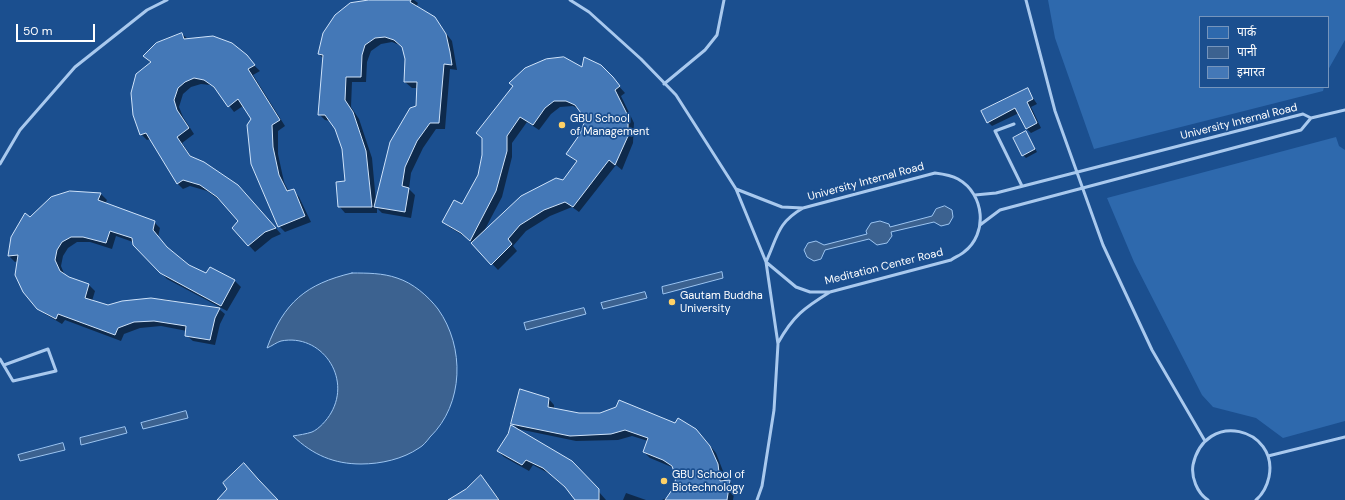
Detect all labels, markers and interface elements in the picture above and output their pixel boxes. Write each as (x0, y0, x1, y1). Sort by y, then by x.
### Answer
scale bar (18, 16, 97, 42)
legend (1199, 16, 1329, 88)
text: 50 m (23, 23, 52, 39)
text: पार्क (1237, 24, 1256, 40)
text: पानी (1237, 44, 1257, 60)
text: इमारत (1237, 64, 1265, 80)
street label: University Internal Road (1179, 101, 1299, 143)
place label: GBU School of Management (570, 112, 650, 138)
marker: GBU School of Management (557, 120, 567, 130)
street label: University Internal Road (806, 160, 926, 204)
street label: Meditation Center Road (824, 246, 944, 288)
place label: Gautam Buddha University (680, 289, 763, 315)
marker: Gautam Buddha University (667, 297, 677, 307)
place label: GBU School of Biotechnology (672, 468, 745, 494)
marker: GBU School of Biotechnology (659, 476, 669, 486)

